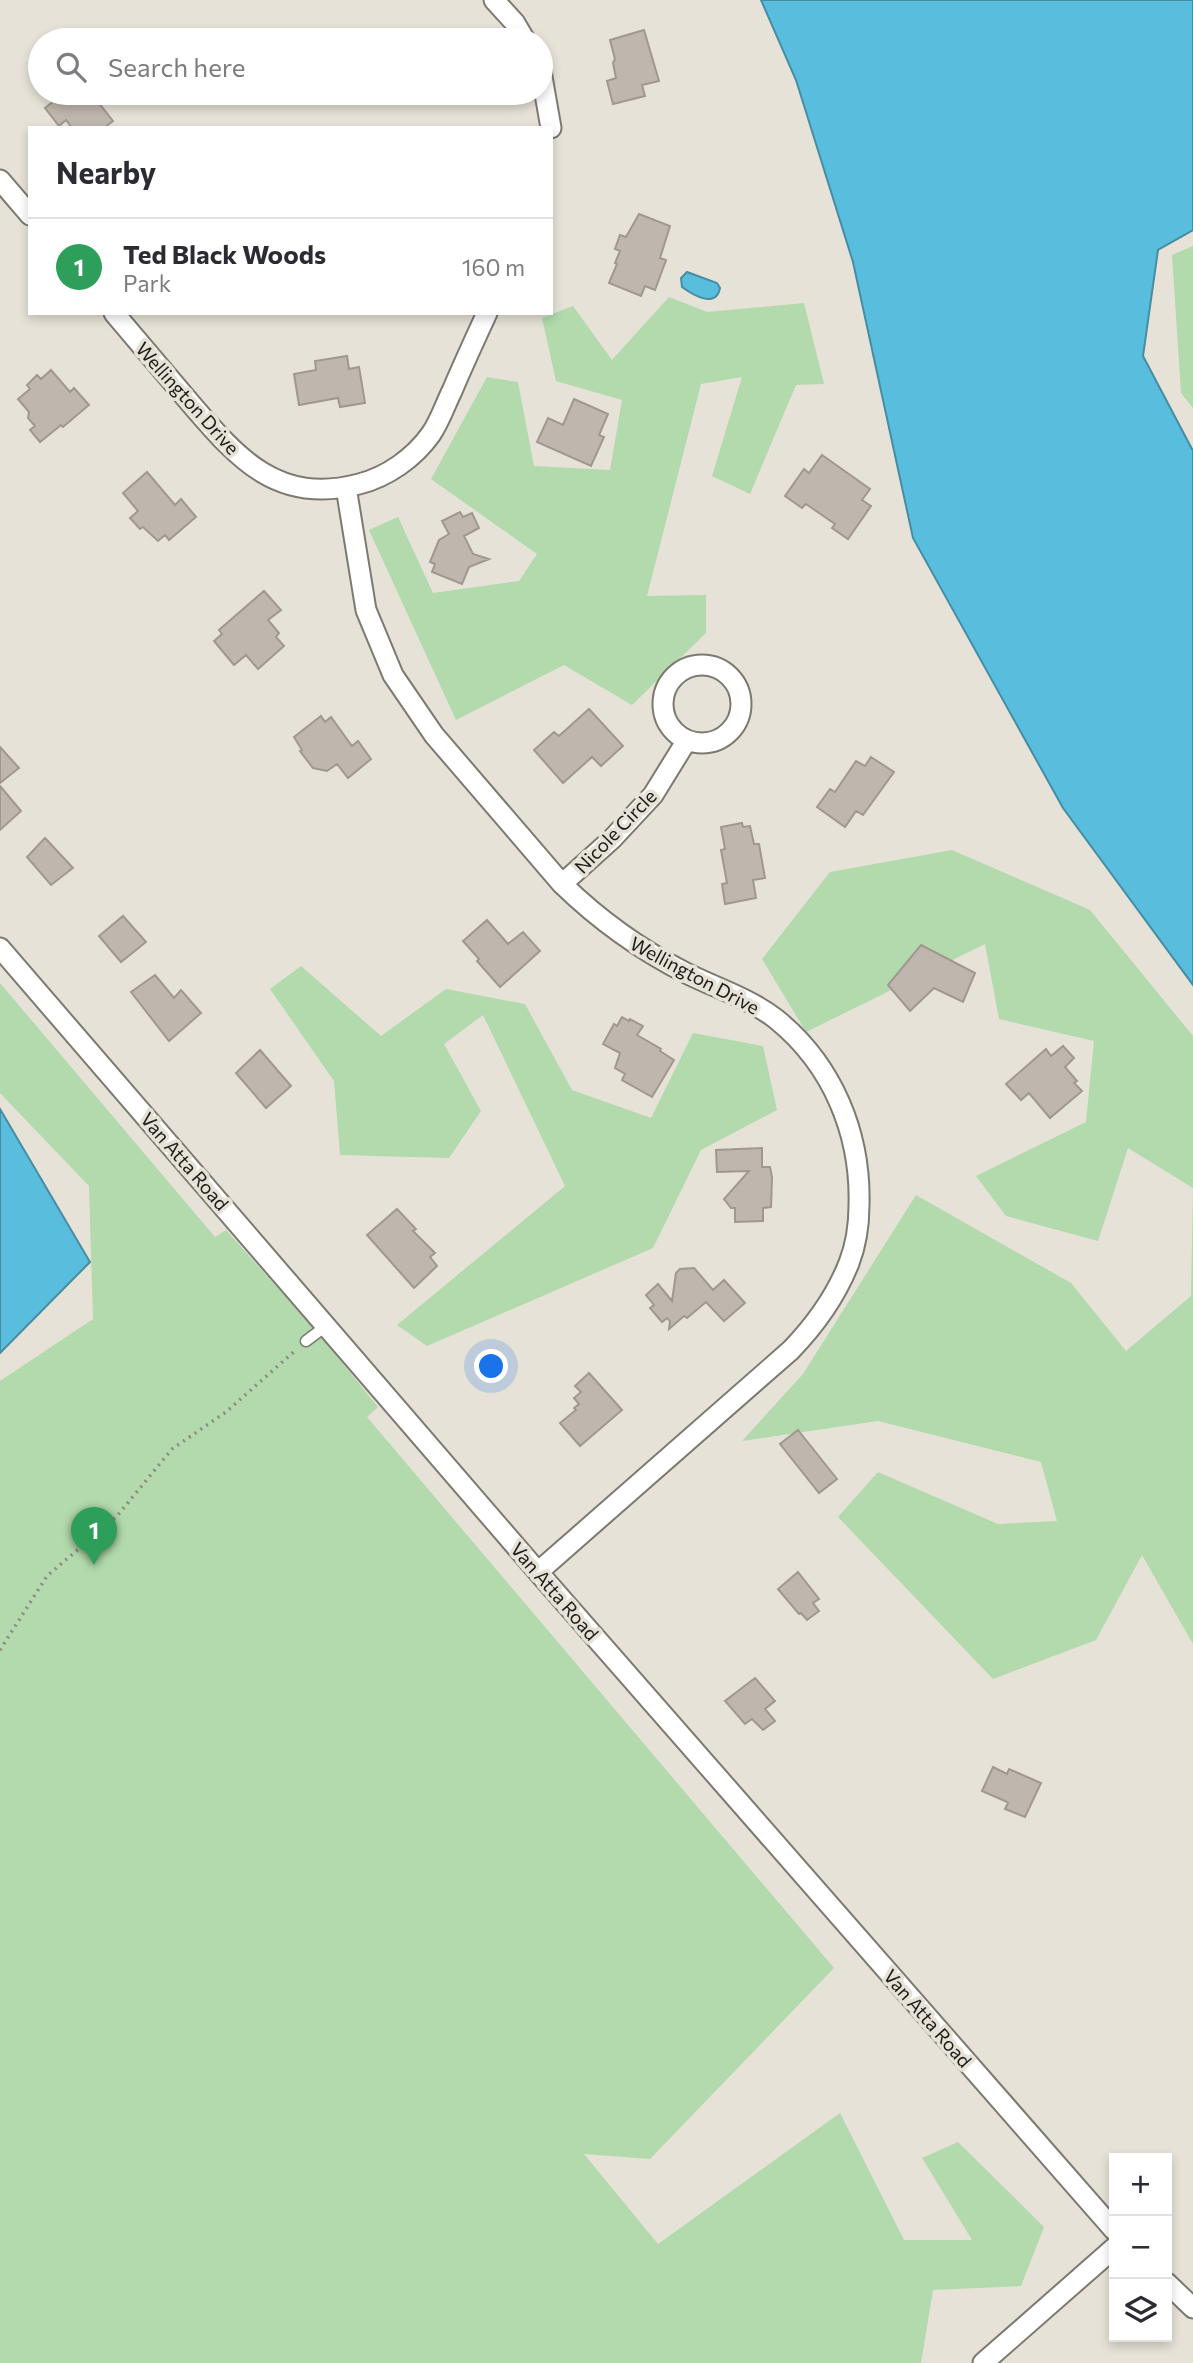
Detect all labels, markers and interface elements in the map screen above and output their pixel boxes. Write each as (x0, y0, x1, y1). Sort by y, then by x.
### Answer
search box (28, 28, 553, 105)
icon: search (52, 48, 90, 86)
text: Search here (108, 51, 246, 82)
text: Nearby (56, 153, 156, 190)
text: Ted Black Woods (123, 238, 326, 269)
text: 1 (74, 253, 84, 281)
text: 160 m (462, 253, 525, 281)
text: Park (123, 269, 171, 297)
street label: Wellington Drive (132, 337, 244, 459)
street label: Nicole Circle (569, 784, 661, 878)
street label: Wellington Drive (626, 931, 764, 1019)
street label: Van Atta Road (136, 1107, 234, 1215)
your location (474, 1349, 508, 1383)
pin: 1 (71, 1507, 117, 1565)
street label: Van Atta Road (506, 1537, 604, 1645)
street label: Van Atta Road (879, 1964, 977, 2072)
map controls (1109, 2153, 1172, 2342)
button: + (1109, 2153, 1172, 2216)
button: − (1109, 2216, 1172, 2279)
button: layers (1109, 2279, 1172, 2342)

